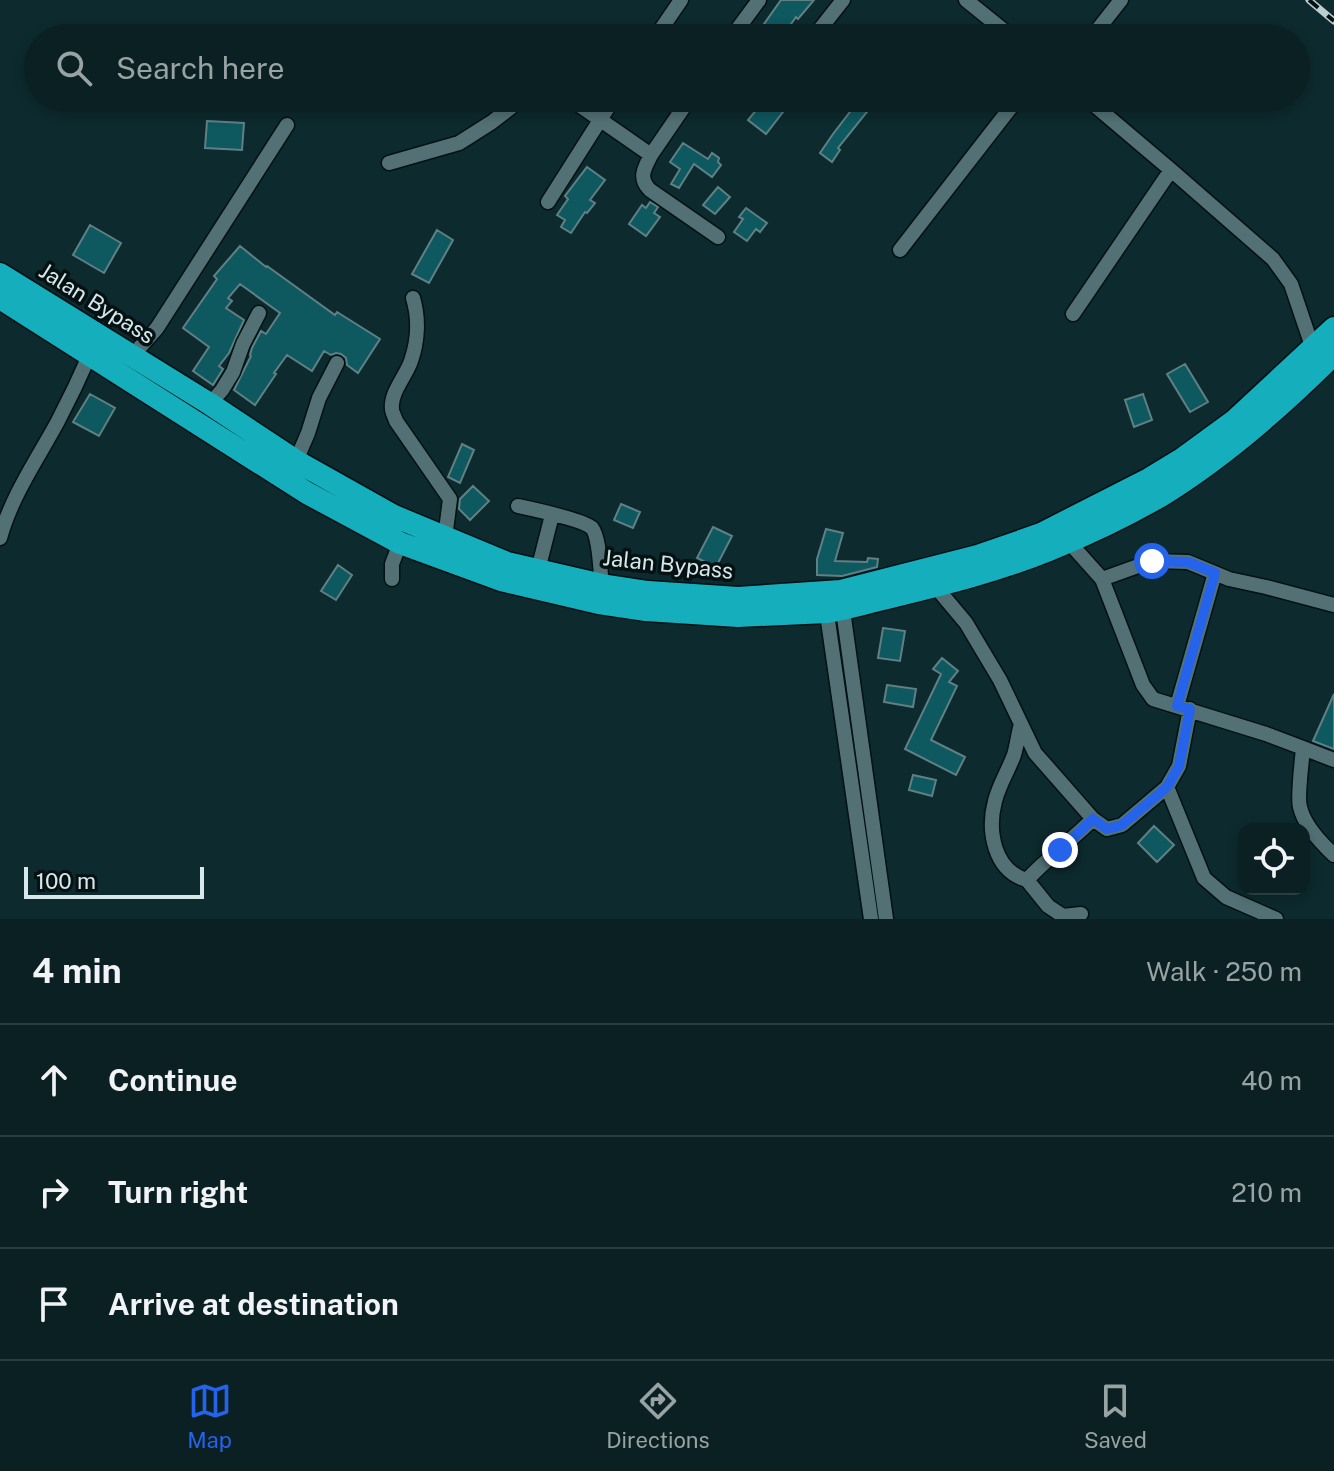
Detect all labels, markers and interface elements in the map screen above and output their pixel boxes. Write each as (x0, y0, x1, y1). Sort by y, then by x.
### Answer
search box (24, 24, 1310, 112)
icon: search (52, 46, 96, 90)
text: Search here (116, 50, 284, 86)
street label: Jalan Bypass (34, 257, 160, 349)
route start (1134, 543, 1170, 579)
street label: Jalan Bypass (601, 544, 735, 584)
map controls (1238, 823, 1310, 895)
button: locate (1238, 823, 1310, 895)
route end (1042, 832, 1078, 868)
scale bar (24, 863, 204, 899)
text: 100 m (36, 868, 96, 894)
text: 4 min (32, 951, 122, 991)
text: Walk · 250 m (1146, 956, 1302, 987)
icon: ahead (32, 1058, 76, 1102)
text: Continue (108, 1062, 238, 1098)
text: 40 m (1241, 1065, 1302, 1096)
icon: right (32, 1170, 76, 1214)
text: Turn right (108, 1174, 248, 1210)
text: 210 m (1231, 1177, 1302, 1208)
icon: arrive (32, 1282, 76, 1326)
text: Arrive at destination (108, 1286, 399, 1322)
tab: Map (187, 1379, 232, 1453)
tab: Directions (606, 1379, 710, 1453)
tab: Saved (1084, 1379, 1147, 1453)

